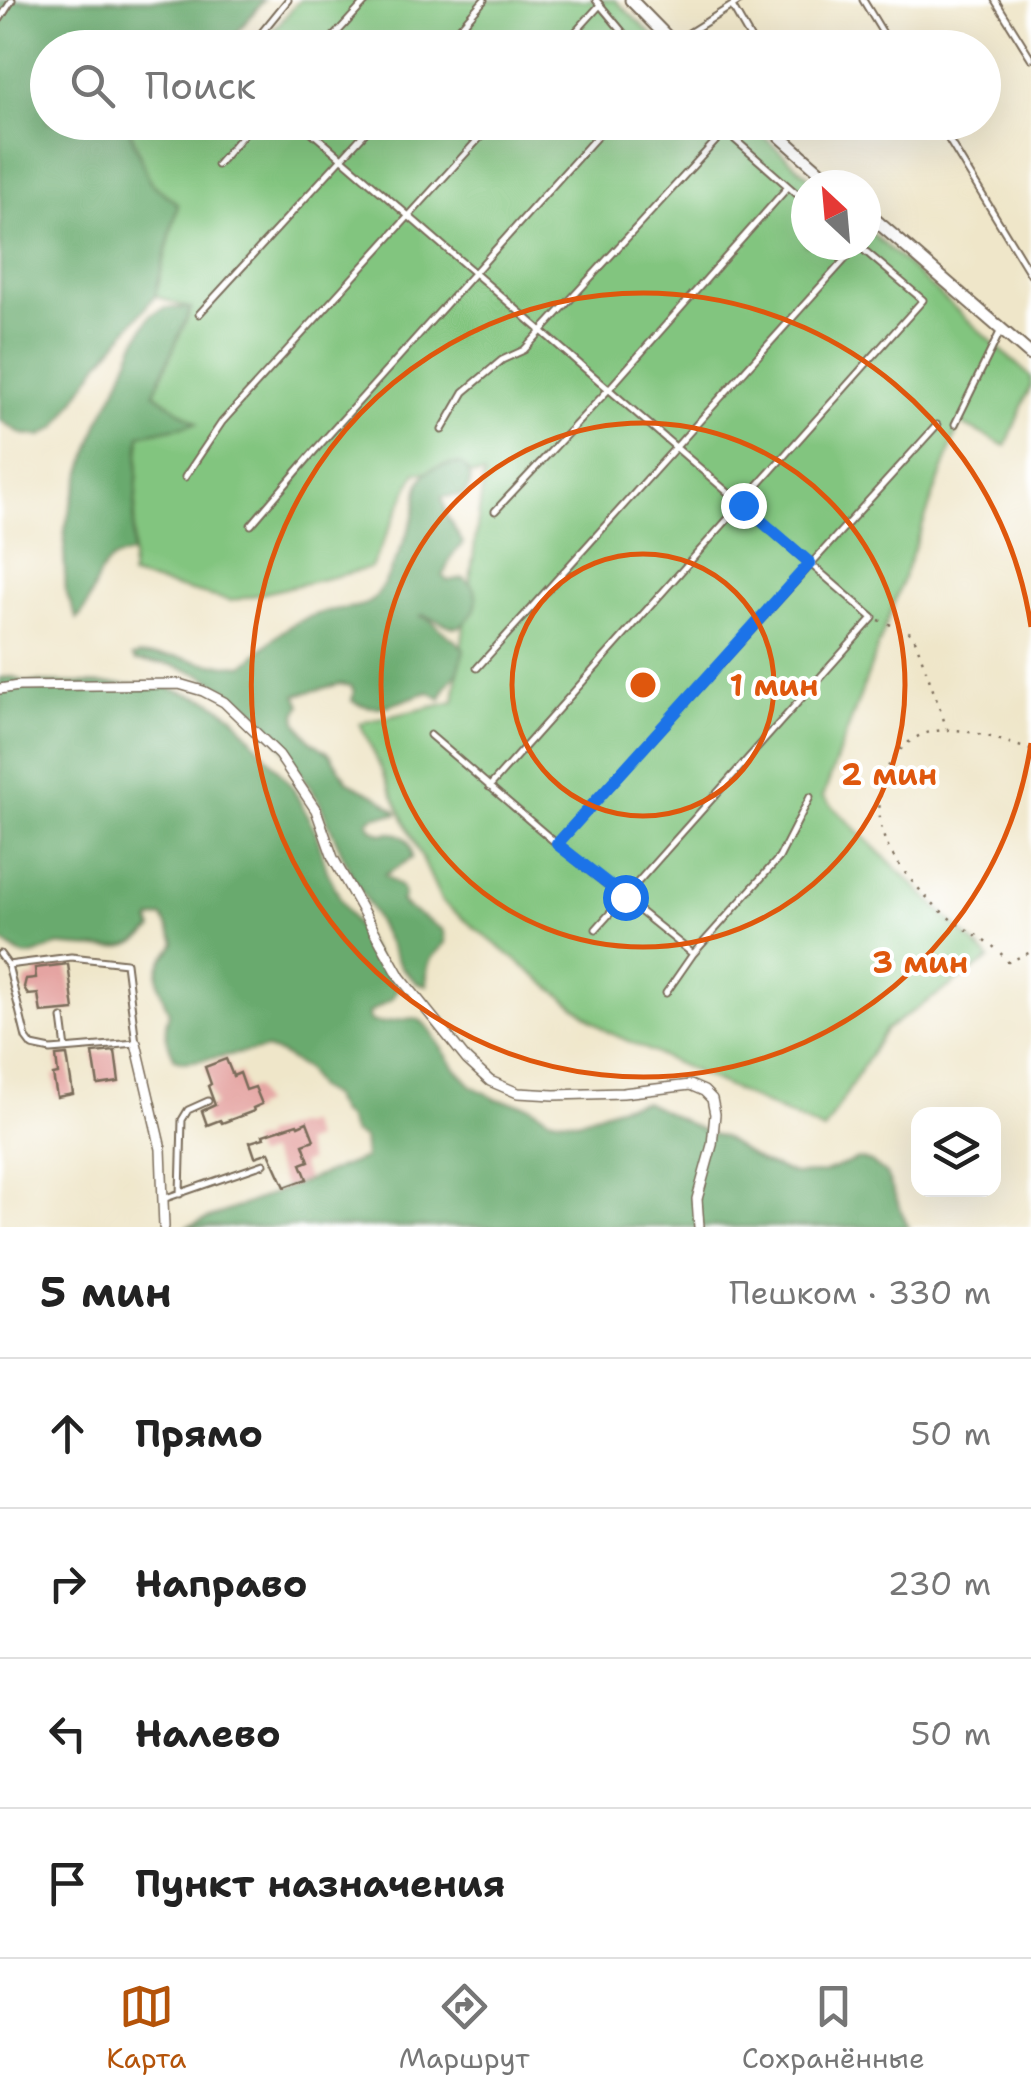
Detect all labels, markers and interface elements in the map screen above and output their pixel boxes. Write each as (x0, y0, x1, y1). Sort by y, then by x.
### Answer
search box (30, 30, 1001, 140)
icon: search (65, 58, 120, 113)
text: Поиск (145, 60, 256, 111)
north arrow (791, 170, 881, 260)
route end (721, 483, 767, 529)
text: 1 мин (730, 665, 818, 706)
centre of rings (625, 667, 661, 703)
text: 2 мин (841, 754, 937, 795)
route start (603, 875, 649, 921)
text: 3 мин (872, 942, 968, 983)
map controls (911, 1107, 1001, 1197)
button: layers (911, 1107, 1001, 1197)
text: 5 мин (40, 1264, 172, 1320)
text: Пешком · 330 m (729, 1271, 991, 1314)
icon: ahead (40, 1406, 95, 1461)
text: Прямо (135, 1408, 263, 1459)
text: 50 m (911, 1412, 991, 1455)
icon: right (40, 1556, 95, 1611)
text: Направо (135, 1558, 308, 1609)
text: 230 m (888, 1562, 991, 1605)
icon: left (40, 1706, 95, 1761)
text: Налево (135, 1708, 281, 1759)
text: 50 m (911, 1712, 991, 1755)
icon: arrive (40, 1856, 95, 1911)
text: Пункт назначения (135, 1858, 505, 1909)
tab: Карта (106, 1979, 186, 2077)
tab: Маршрут (399, 1979, 529, 2077)
tab: Сохранённые (742, 1979, 925, 2077)

